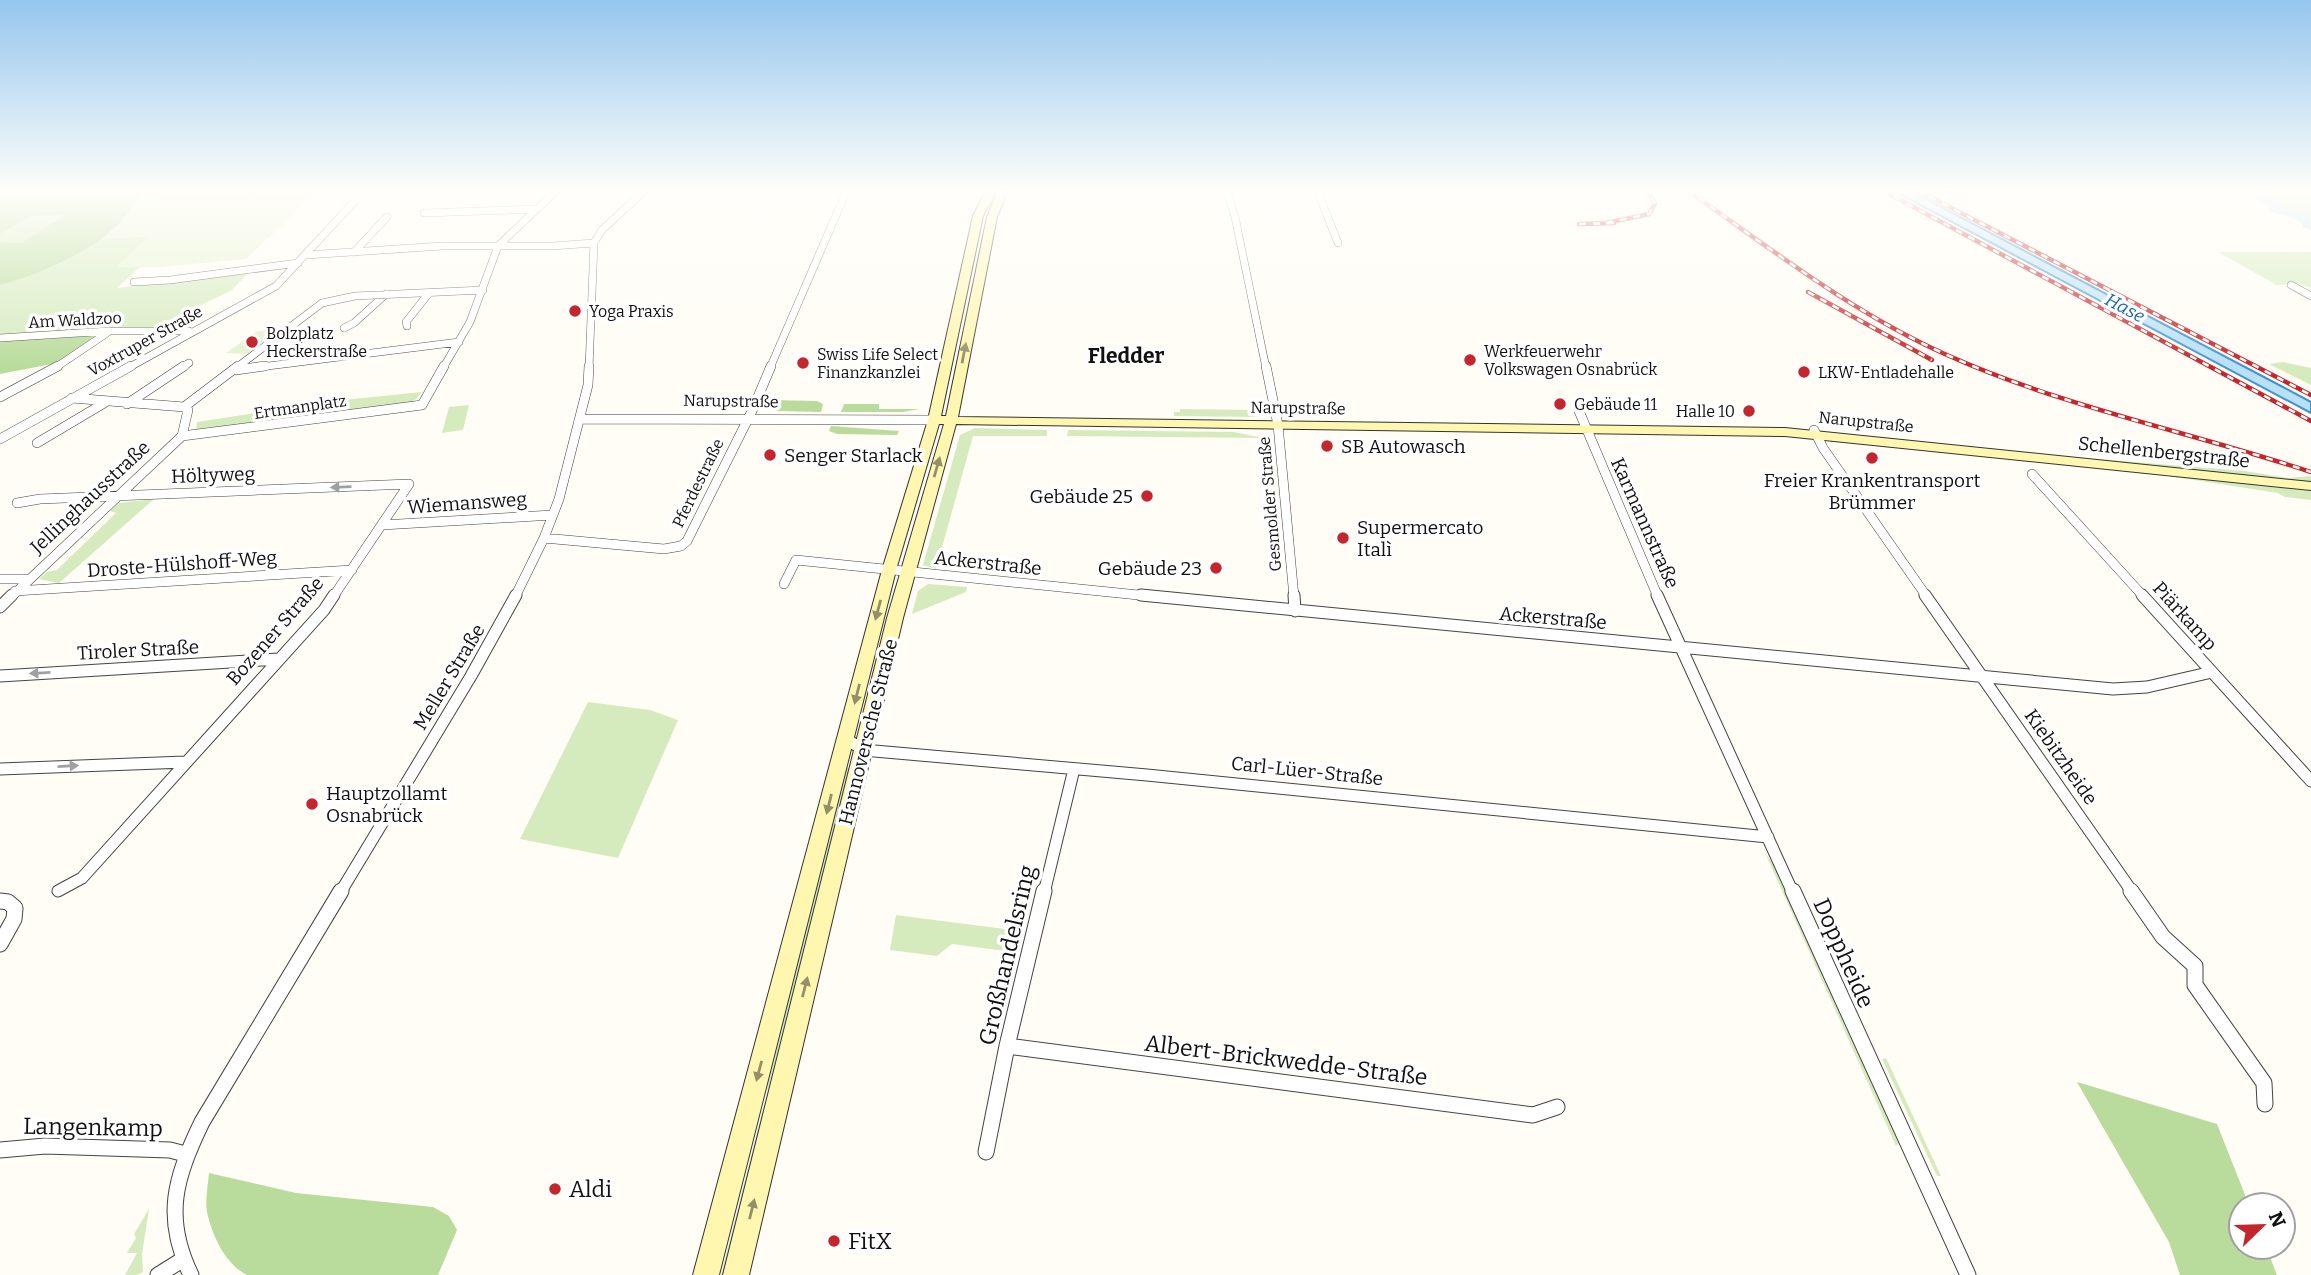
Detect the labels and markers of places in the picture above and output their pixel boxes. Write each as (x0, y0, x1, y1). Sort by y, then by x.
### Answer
place label: Yoga Praxis (589, 302, 674, 321)
marker: Yoga Praxis (567, 303, 583, 319)
place label: Bolzplatz Heckerstraße (266, 324, 367, 361)
marker: Bolzplatz Heckerstraße (244, 334, 260, 350)
place label: Werkfeuerwehr Volkswagen Osnabrück (1484, 342, 1657, 379)
place label: Swiss Life Select Finanzkanzlei (817, 345, 938, 382)
marker: Werkfeuerwehr Volkswagen Osnabrück (1462, 352, 1478, 368)
marker: Swiss Life Select Finanzkanzlei (795, 355, 811, 371)
place label: LKW-Entladehalle (1818, 363, 1954, 382)
marker: LKW-Entladehalle (1796, 364, 1812, 380)
place label: Gebäude 11 (1574, 395, 1657, 414)
marker: Gebäude 11 (1552, 396, 1568, 412)
place label: Halle 10 (1676, 402, 1735, 421)
marker: Halle 10 (1741, 403, 1757, 419)
place label: SB Autowasch (1341, 435, 1466, 458)
marker: SB Autowasch (1319, 438, 1335, 454)
place label: Senger Starlack (784, 444, 923, 467)
marker: Senger Starlack (762, 447, 778, 463)
marker: Freier Krankentransport Brümmer (1864, 450, 1880, 466)
place label: Freier Krankentransport Brümmer (1764, 469, 1980, 514)
place label: Gebäude 25 (1030, 485, 1133, 508)
marker: Gebäude 25 (1139, 488, 1155, 504)
place label: Supermercato Italì (1357, 516, 1484, 561)
marker: Supermercato Italì (1335, 530, 1351, 546)
place label: Gebäude 23 (1098, 557, 1202, 580)
marker: Gebäude 23 (1208, 560, 1224, 576)
place label: Hauptzollamt Osnabrück (326, 782, 447, 827)
marker: Hauptzollamt Osnabrück (304, 796, 320, 812)
place label: Aldi (569, 1175, 612, 1203)
marker: Aldi (547, 1181, 563, 1197)
place label: FitX (848, 1227, 892, 1255)
marker: FitX (826, 1233, 842, 1249)

